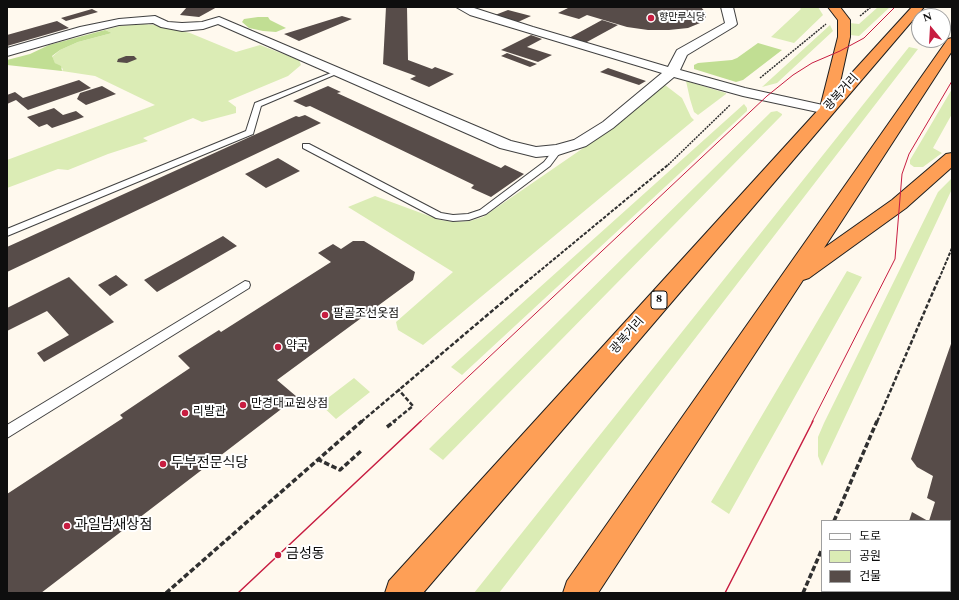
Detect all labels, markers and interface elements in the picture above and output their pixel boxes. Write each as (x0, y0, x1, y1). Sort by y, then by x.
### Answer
north arrow (911, 8, 951, 48)
text: N (921, 8, 934, 27)
place label: 향만루식당 (659, 12, 705, 24)
marker: 향만루식당 (646, 13, 656, 23)
street label: 광복거리 (822, 72, 862, 114)
road number: 8 (651, 291, 667, 309)
place label: 팔골조선옷점 (333, 308, 399, 322)
marker: 팔골조선옷점 (320, 310, 330, 320)
street label: 광복거리 (608, 315, 648, 357)
place label: 약국 (286, 340, 308, 354)
marker: 약국 (273, 342, 283, 352)
place label: 만경대교원상점 (251, 398, 328, 412)
marker: 만경대교원상점 (238, 400, 248, 410)
place label: 리발관 (193, 406, 226, 420)
marker: 리발관 (180, 408, 190, 418)
place label: 두부전문식당 (171, 456, 248, 472)
marker: 두부전문식당 (158, 459, 168, 469)
place label: 과일남새상점 (75, 518, 152, 534)
legend (821, 520, 951, 592)
marker: 과일남새상점 (62, 521, 72, 531)
text: 도로 (859, 527, 881, 546)
place label: 금성동 (286, 547, 325, 563)
text: 공원 (859, 547, 881, 566)
marker: 금성동 (273, 550, 283, 560)
text: 건물 (859, 567, 881, 586)

